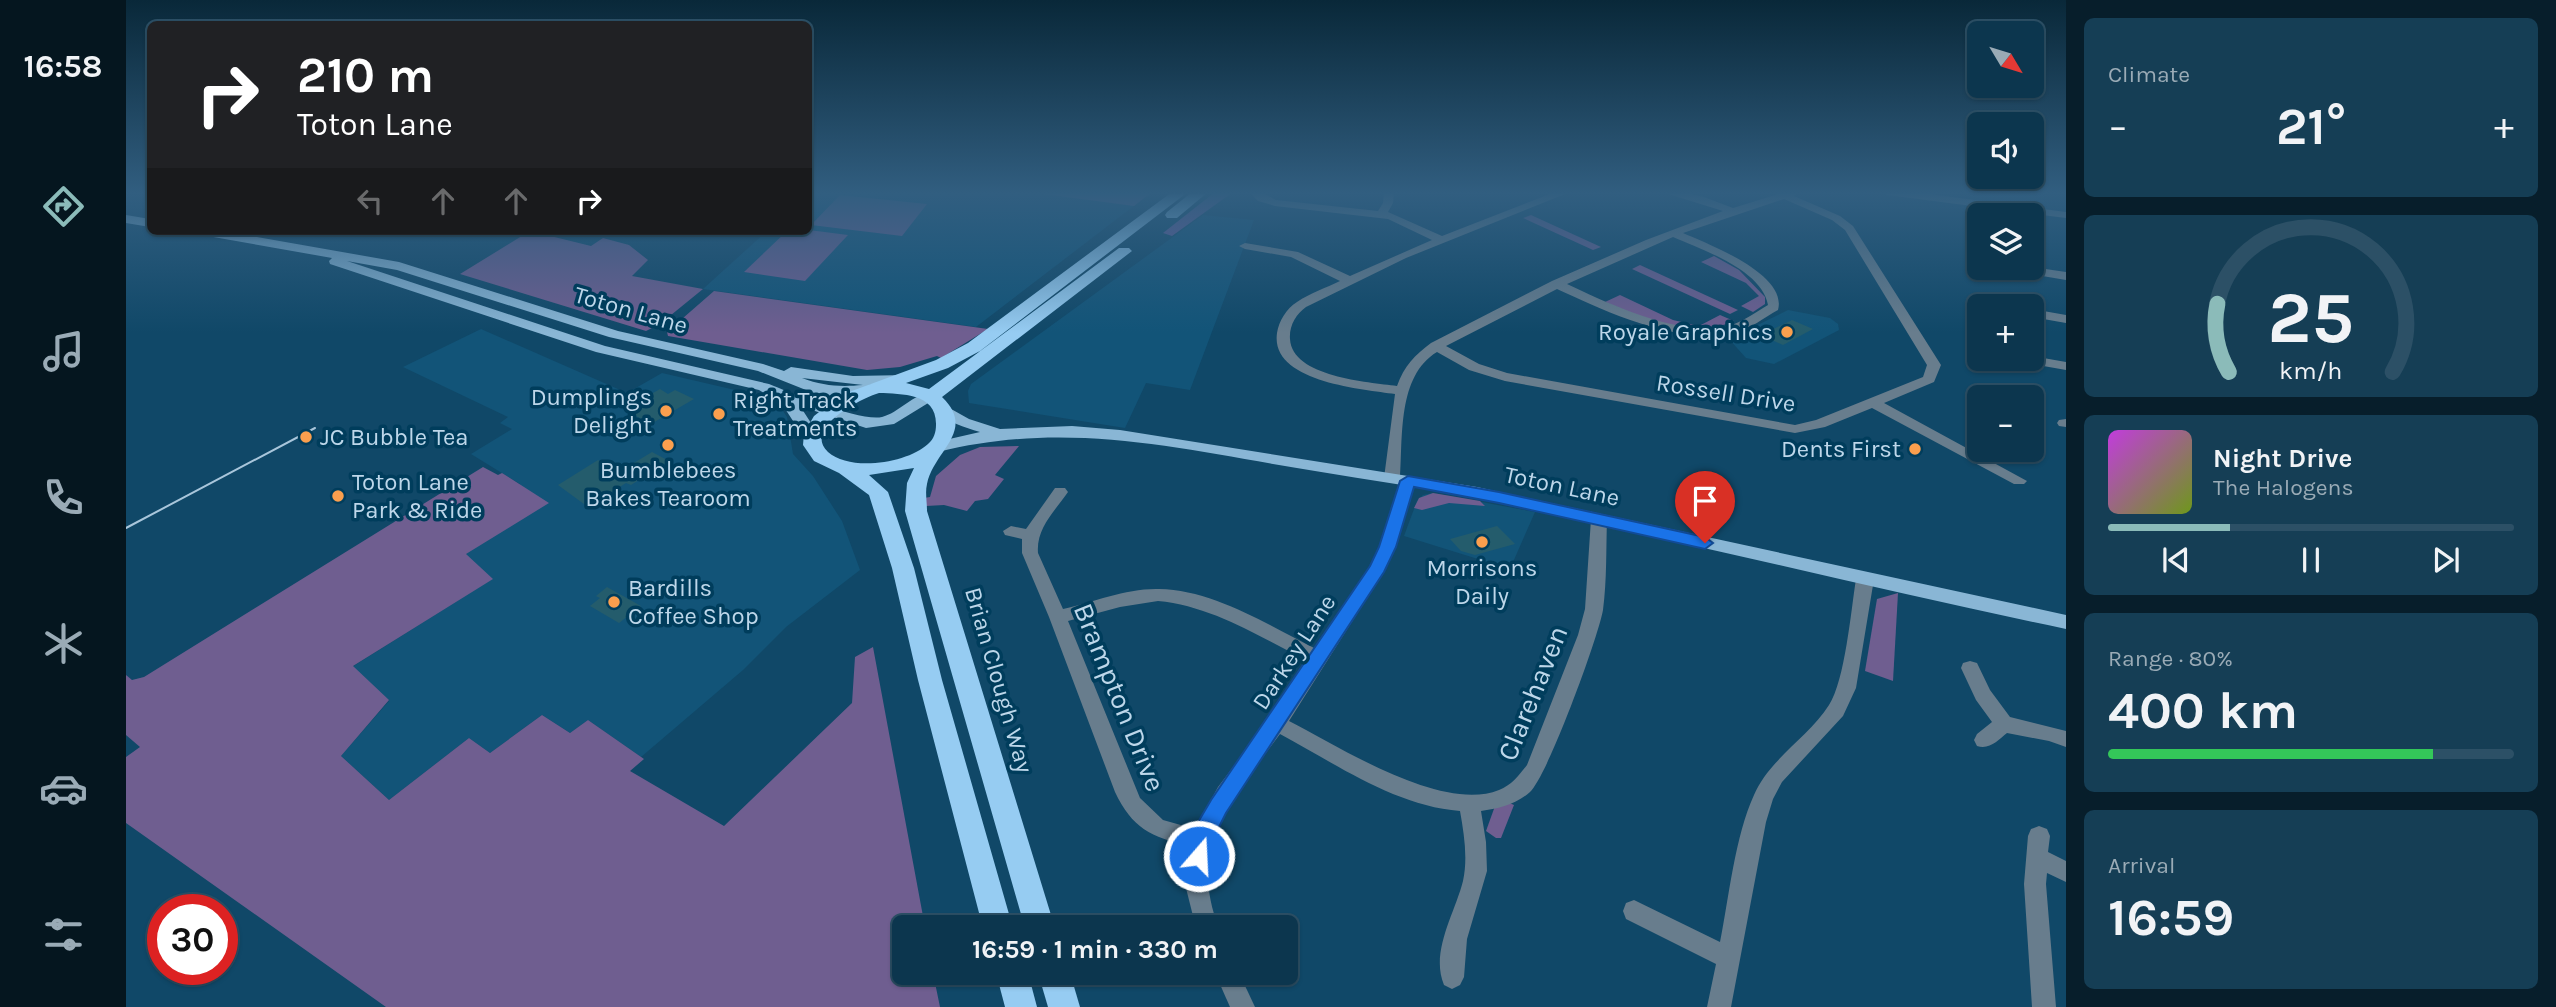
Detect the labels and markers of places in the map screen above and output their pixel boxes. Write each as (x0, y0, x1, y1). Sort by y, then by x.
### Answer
place label: Royale Graphics (1598, 318, 1773, 346)
marker: Royale Graphics (1779, 324, 1795, 340)
place label: Dumplings Delight (531, 383, 652, 439)
place label: Right Track Treatments (733, 386, 857, 442)
marker: Dumplings Delight (658, 403, 674, 419)
marker: Right Track Treatments (711, 406, 727, 422)
place label: JC Bubble Tea (320, 423, 468, 451)
marker: JC Bubble Tea (298, 429, 314, 445)
place label: Dents First (1781, 435, 1901, 463)
marker: Bumblebees Bakes Tearoom (660, 437, 676, 453)
marker: Dents First (1907, 441, 1923, 457)
place label: Bumblebees Bakes Tearoom (585, 456, 751, 512)
place label: Toton Lane Park & Ride (352, 468, 482, 524)
pin (1675, 471, 1735, 543)
marker: Toton Lane Park & Ride (330, 488, 346, 504)
marker: Morrisons Daily (1474, 534, 1490, 550)
place label: Morrisons Daily (1427, 554, 1537, 610)
place label: Bardills Coffee Shop (628, 574, 759, 630)
marker: Bardills Coffee Shop (606, 594, 622, 610)

